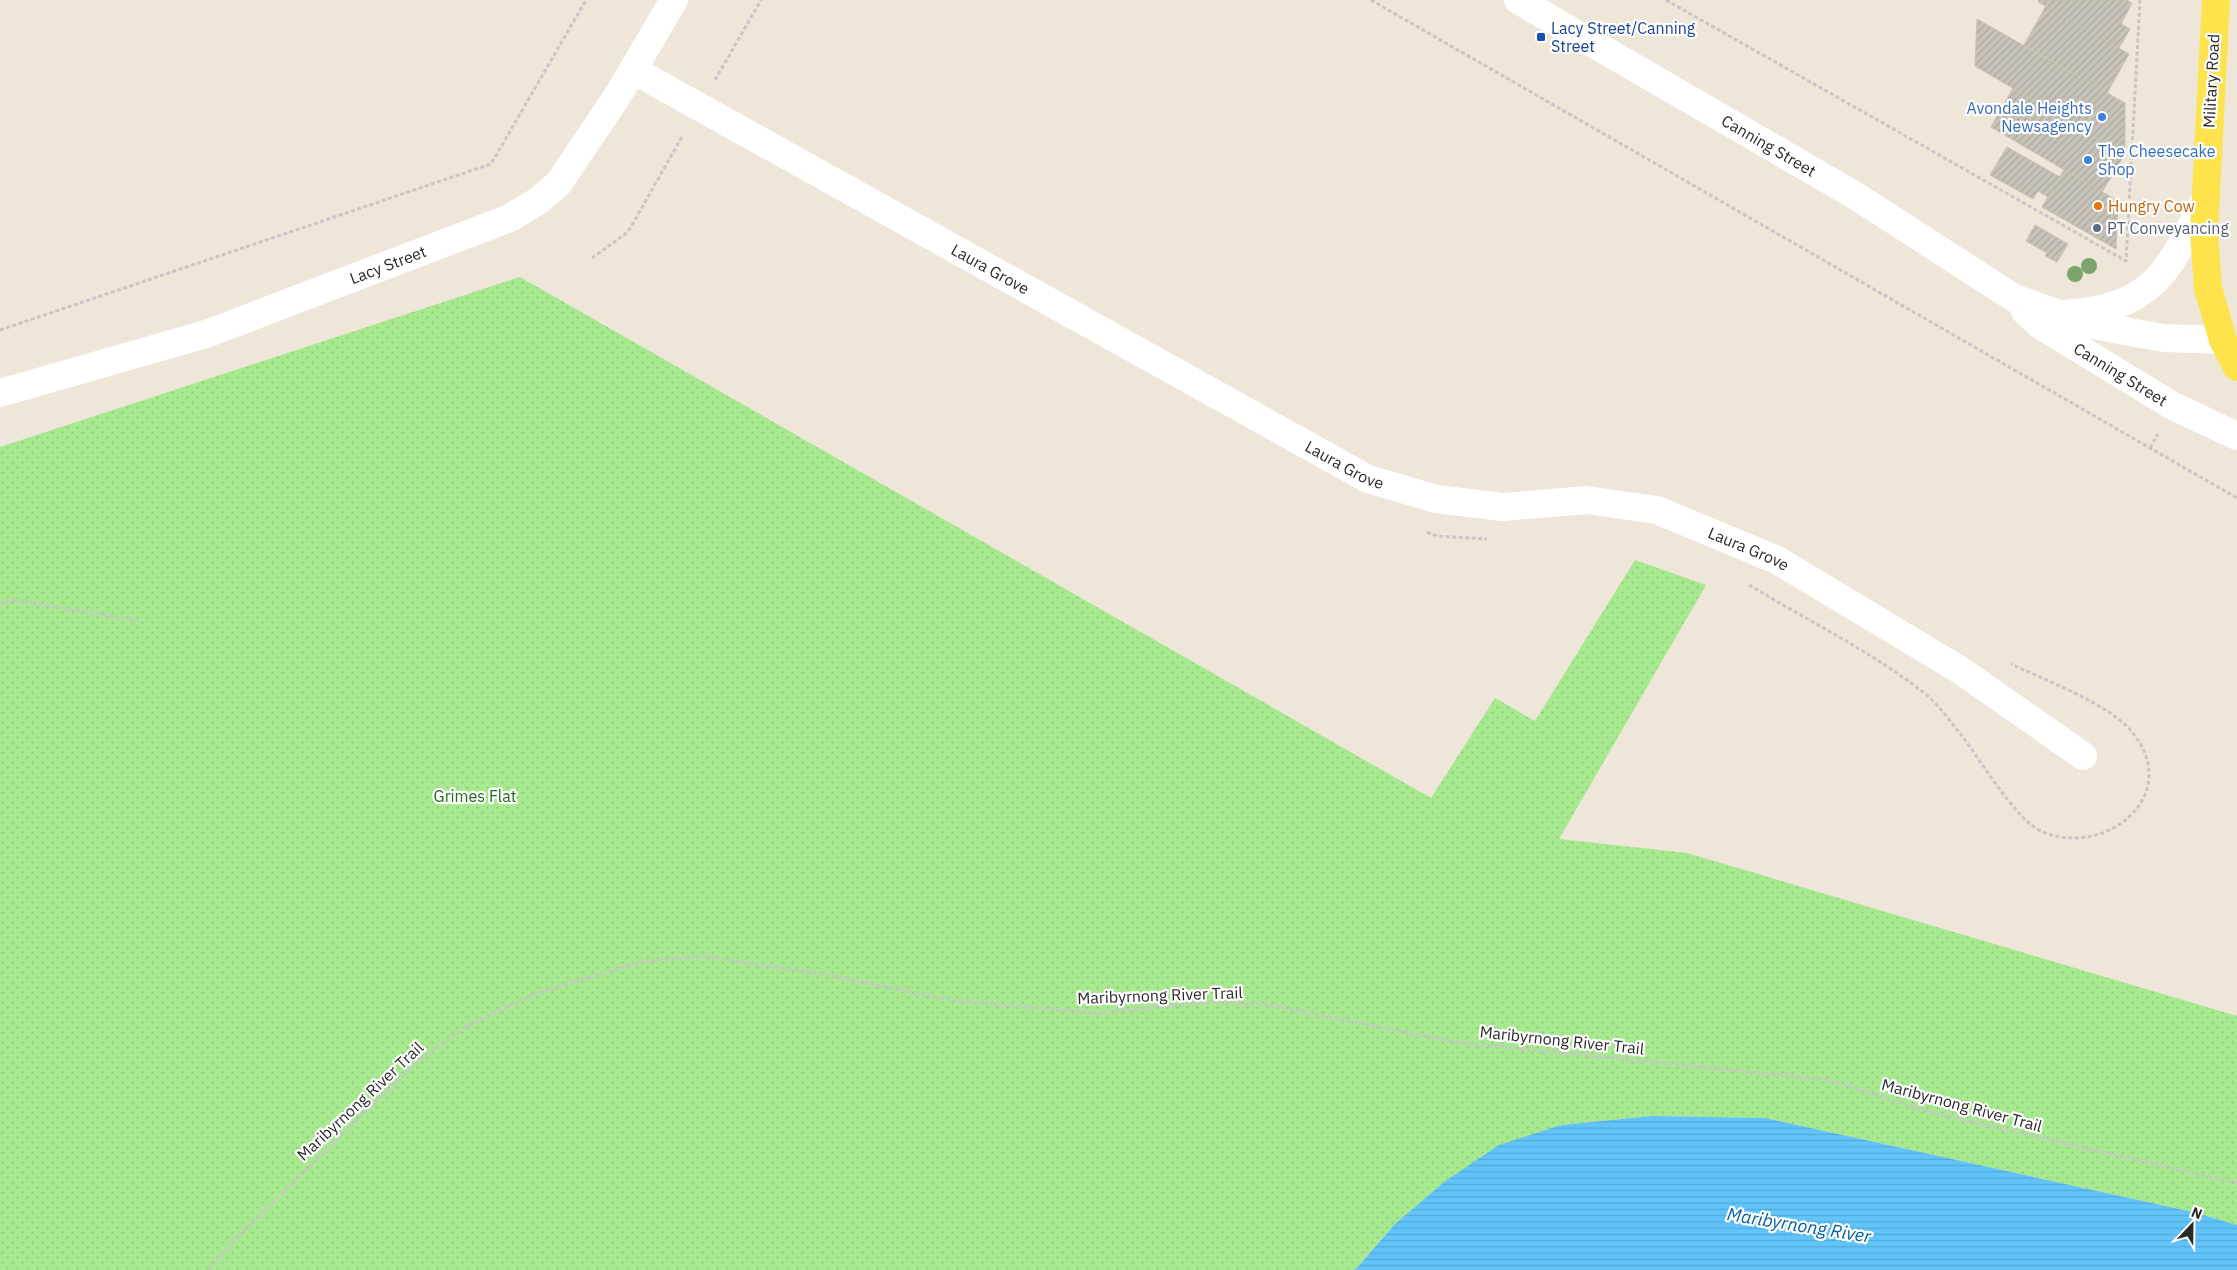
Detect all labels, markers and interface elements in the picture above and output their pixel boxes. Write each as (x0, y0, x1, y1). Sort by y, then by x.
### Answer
place label: Lacy Street/Canning Street (1551, 18, 1696, 56)
marker: Lacy Street/Canning Street (1535, 31, 1547, 43)
street label: Military Road (2199, 33, 2223, 129)
place label: Avondale Heights Newsagency (1966, 98, 2092, 136)
street label: Canning Street (1718, 110, 1820, 181)
marker: Avondale Heights Newsagency (2096, 111, 2108, 123)
place label: The Cheesecake Shop (2098, 141, 2216, 179)
marker: The Cheesecake Shop (2082, 154, 2094, 166)
place label: Hungry Cow (2108, 196, 2195, 216)
marker: Hungry Cow (2092, 200, 2104, 212)
place label: PT Conveyancing (2107, 218, 2229, 238)
marker: PT Conveyancing (2091, 222, 2103, 234)
street label: Laura Grove (948, 239, 1033, 299)
street label: Lacy Street (347, 241, 429, 288)
street label: Canning Street (2070, 338, 2171, 410)
street label: Laura Grove (1302, 436, 1386, 493)
street label: Laura Grove (1705, 522, 1793, 575)
park label: Grimes Flat (434, 786, 516, 806)
street label: Maribyrnong River Trail (1077, 982, 1243, 1008)
street label: Maribyrnong River Trail (1479, 1021, 1645, 1059)
street label: Maribyrnong River Trail (293, 1037, 427, 1165)
street label: Maribyrnong River Trail (1880, 1074, 2044, 1136)
north arrow (2167, 1200, 2217, 1250)
water label: Maribyrnong River (1726, 1202, 1873, 1248)
text: N (2189, 1203, 2205, 1223)

